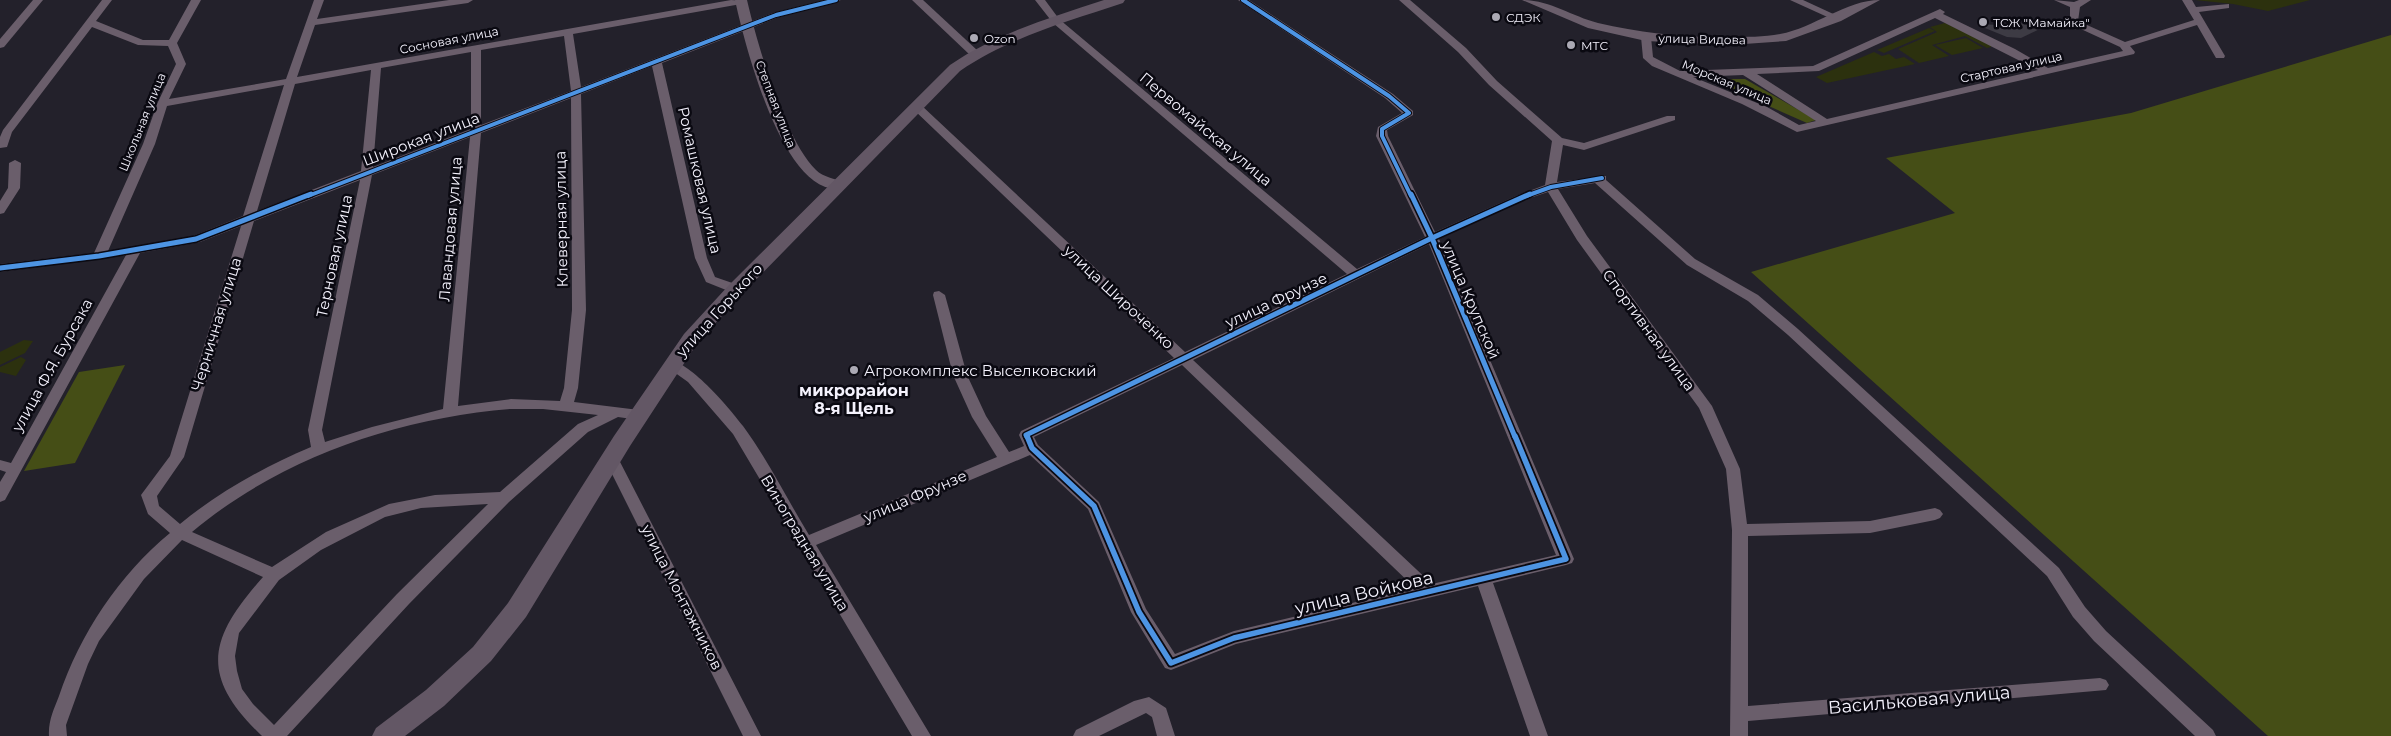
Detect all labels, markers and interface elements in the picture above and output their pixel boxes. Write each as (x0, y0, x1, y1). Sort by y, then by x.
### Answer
place label: СДЭК (1506, 10, 1541, 25)
marker: СДЭК (1490, 11, 1502, 23)
place label: ТСЖ "Мамайка" (1993, 15, 2090, 30)
marker: ТСЖ "Мамайка" (1977, 16, 1989, 28)
street label: Сосновая улица (398, 23, 500, 57)
place label: Ozon (984, 31, 1016, 46)
street label: улица Видова (1657, 31, 1746, 47)
marker: Ozon (968, 32, 980, 44)
place label: МТС (1581, 38, 1608, 53)
marker: МТС (1565, 39, 1577, 51)
street label: Стартовая улица (1959, 48, 2063, 86)
street label: Морская улица (1680, 56, 1774, 108)
street label: Степная улица (752, 58, 800, 150)
street label: Первомайская улица (1136, 68, 1276, 190)
street label: Школьная улица (115, 71, 169, 173)
street label: Ромашковая улица (674, 105, 726, 255)
street label: Широкая улица (360, 108, 482, 170)
street label: Клеверная улица (550, 151, 572, 287)
street label: Лавандовая улица (434, 156, 466, 302)
street label: Терновая улица (312, 193, 356, 319)
street label: улица Крупской (1437, 237, 1504, 362)
street label: улица Широченко (1059, 240, 1178, 353)
street label: Черничная улица (187, 255, 245, 393)
street label: улица Горького (671, 259, 766, 362)
street label: Спортивная улица (1599, 266, 1699, 394)
street label: улица Фрунзе (1221, 268, 1330, 332)
street label: улица Ф.Я. Бурсака (7, 295, 97, 436)
place label: Агрокомплекс Выселковский (864, 361, 1096, 380)
marker: Агрокомплекс Выселковский (848, 364, 860, 376)
district label: микрорайон 8-я Щель (799, 381, 909, 418)
street label: улица Фрунзе (860, 466, 970, 527)
street label: Виноградная улица (757, 471, 853, 615)
street label: улица Монтажников (637, 520, 727, 673)
street label: улица Войкова (1292, 566, 1435, 620)
street label: Васильковая улица (1827, 681, 2011, 719)

